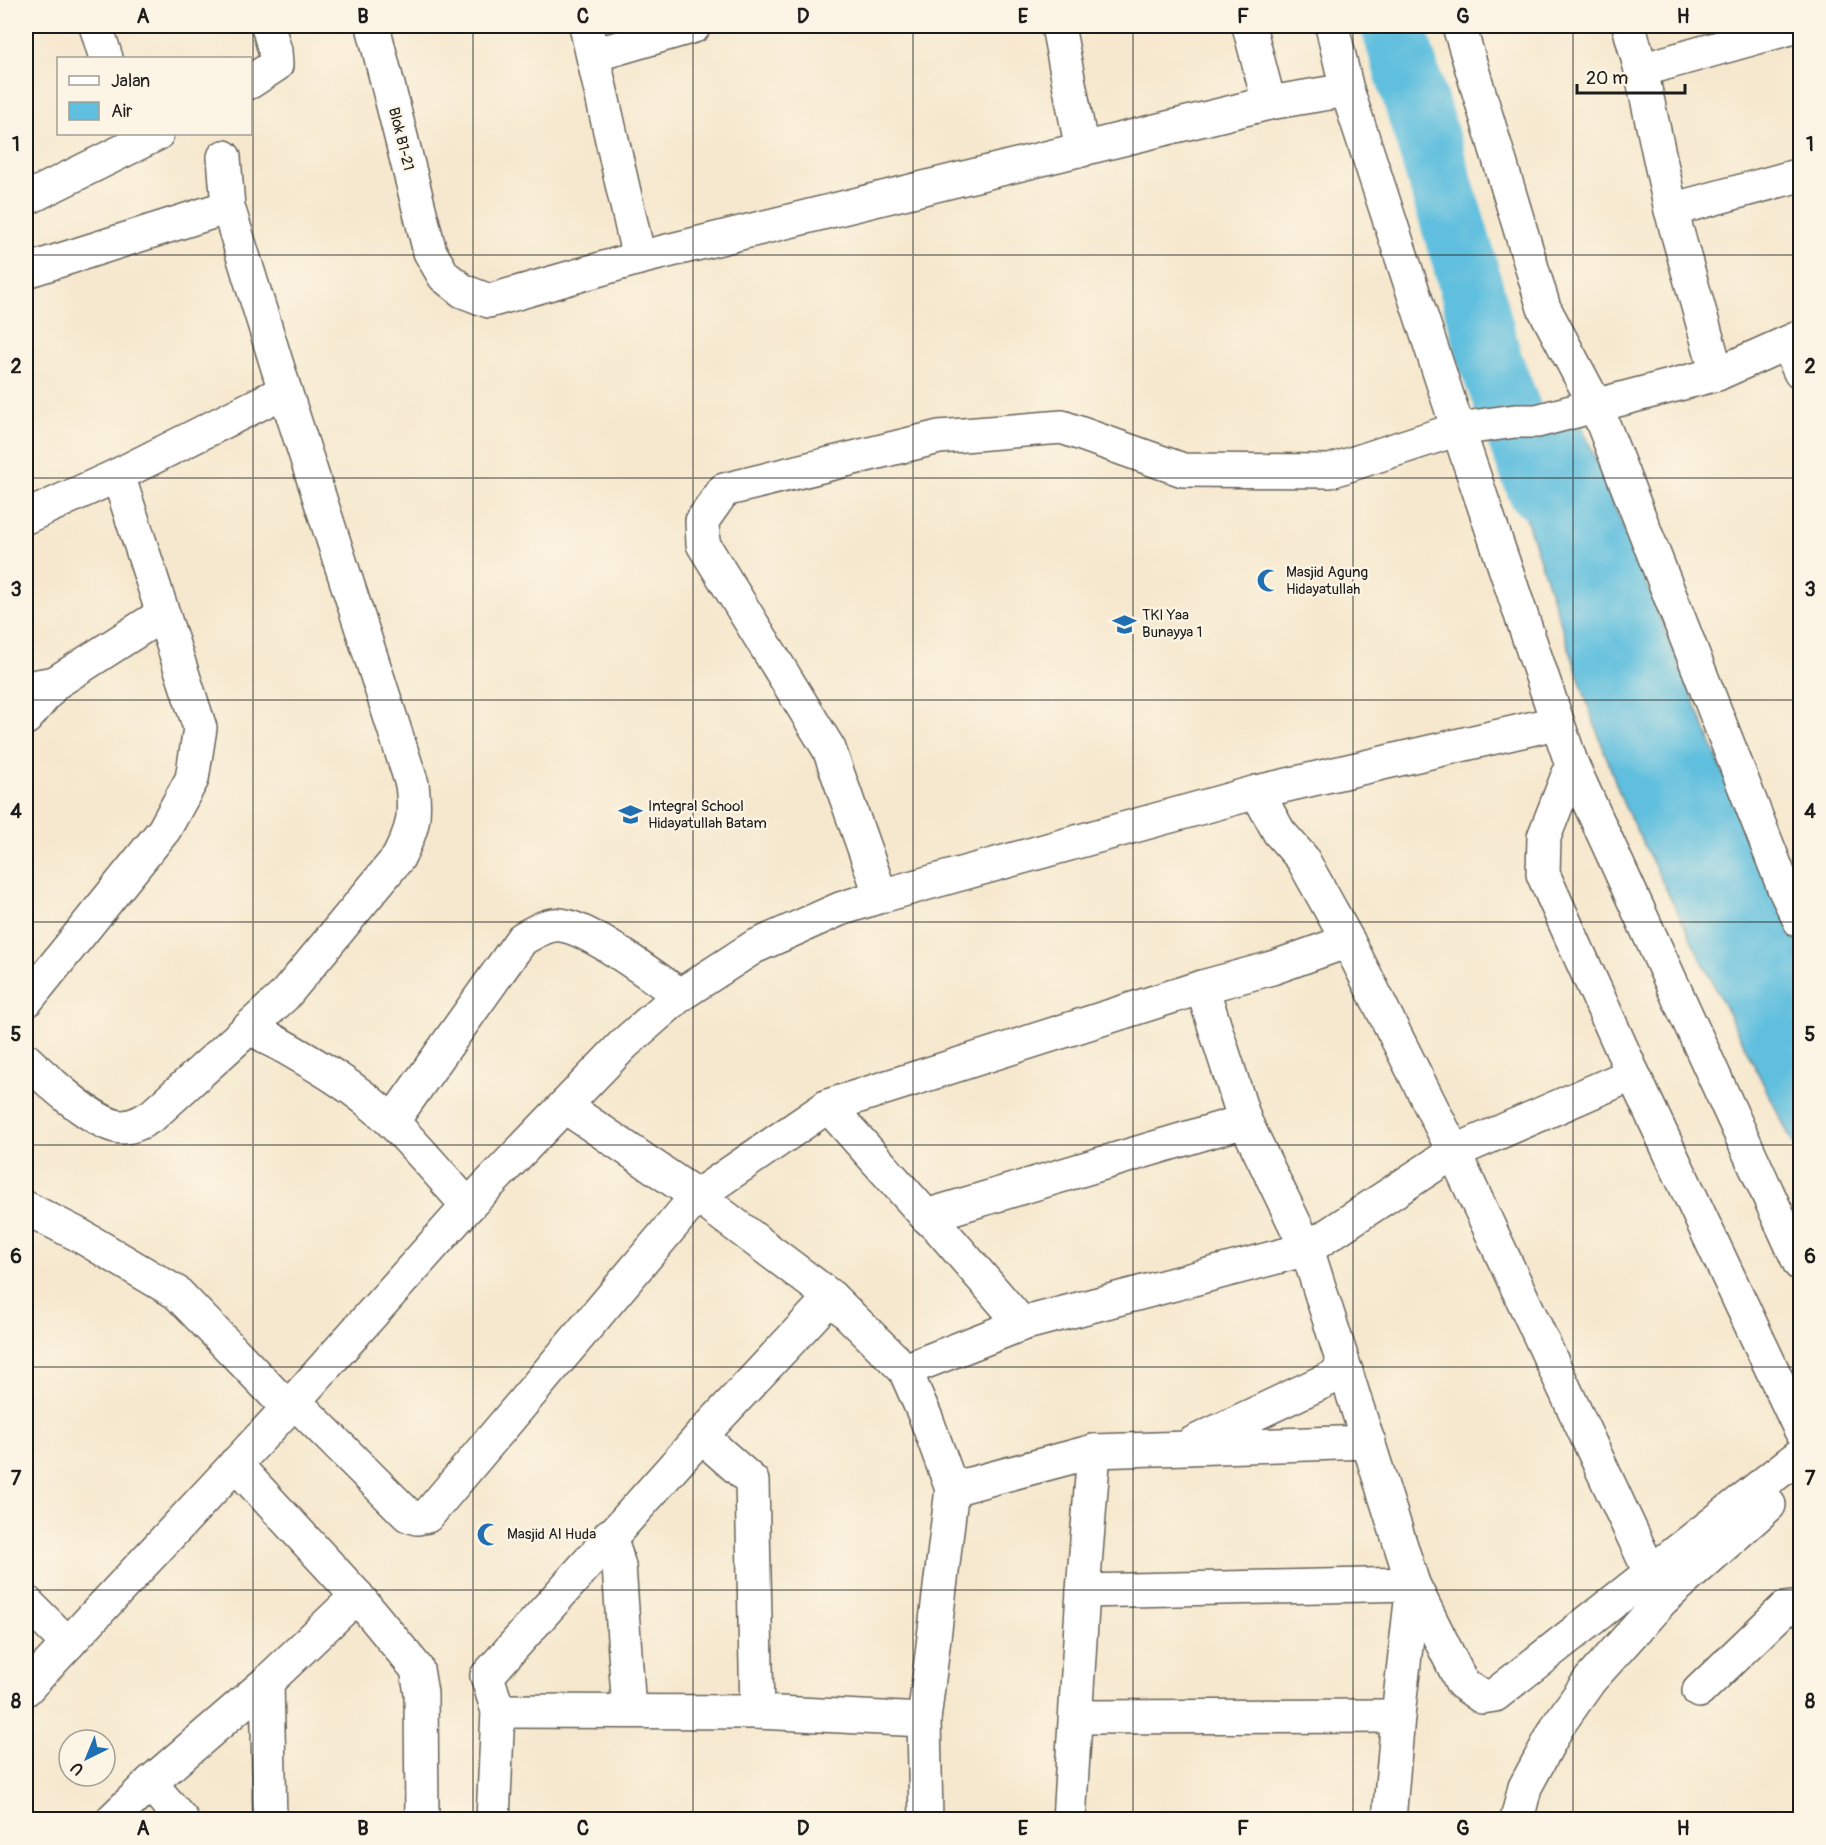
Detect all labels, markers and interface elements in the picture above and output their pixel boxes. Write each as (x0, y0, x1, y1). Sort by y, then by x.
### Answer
text: A (137, 4, 150, 29)
text: B (357, 4, 369, 29)
text: C (577, 4, 589, 29)
text: D (797, 4, 810, 29)
text: E (1018, 4, 1029, 29)
text: F (1237, 4, 1249, 29)
text: G (1456, 4, 1470, 29)
text: H (1677, 4, 1690, 29)
legend (57, 57, 252, 135)
scale bar (1577, 57, 1685, 95)
text: 20 m (1586, 67, 1628, 90)
text: Jalan (111, 70, 150, 93)
text: Air (111, 100, 133, 123)
street label: Blok B1-21 (384, 105, 418, 173)
text: 1 (12, 132, 20, 157)
text: 1 (1806, 132, 1814, 157)
text: 2 (10, 354, 22, 379)
text: 2 (1804, 354, 1816, 379)
place label: Masjid Agung Hidayatullah (1286, 563, 1368, 599)
mosque icon: Masjid Agung Hidayatullah (1255, 568, 1281, 594)
text: 3 (10, 577, 22, 602)
text: 3 (1804, 577, 1816, 602)
place label: TKI Yaa Bunayya 1 (1142, 606, 1202, 642)
school or university icon: TKI Yaa Bunayya 1 (1111, 611, 1137, 637)
place label: Integral School Hidayatullah Batam (648, 797, 767, 833)
text: 4 (10, 799, 22, 824)
text: 4 (1804, 799, 1816, 824)
school or university icon: Integral School Hidayatullah Batam (617, 802, 643, 828)
text: 5 (11, 1022, 22, 1047)
text: 5 (1805, 1022, 1816, 1047)
text: 6 (10, 1244, 22, 1269)
text: 6 (1804, 1244, 1816, 1269)
text: 7 (11, 1466, 22, 1491)
text: 7 (1805, 1466, 1816, 1491)
mosque icon: Masjid Al Huda (476, 1521, 502, 1547)
place label: Masjid Al Huda (507, 1525, 596, 1544)
text: 8 (11, 1689, 21, 1714)
text: 8 (1805, 1689, 1815, 1714)
north arrow (57, 1728, 117, 1788)
text: U (66, 1757, 88, 1779)
text: A (137, 1816, 150, 1841)
text: B (357, 1816, 369, 1841)
text: C (577, 1816, 589, 1841)
text: D (797, 1816, 810, 1841)
text: E (1018, 1816, 1029, 1841)
text: F (1237, 1816, 1249, 1841)
text: G (1456, 1816, 1470, 1841)
text: H (1677, 1816, 1690, 1841)

